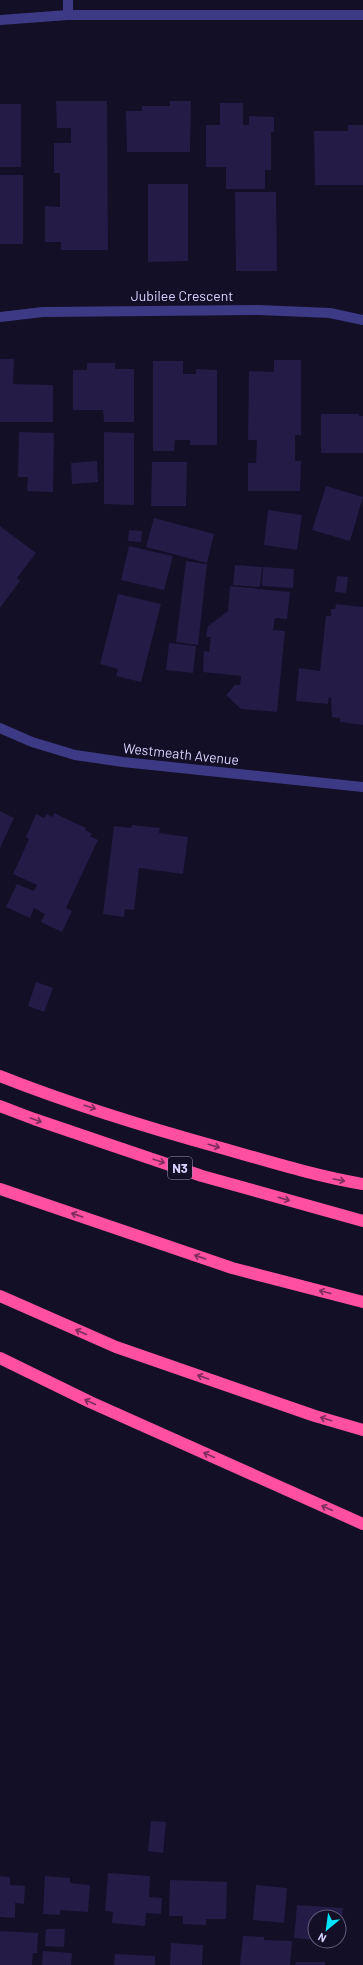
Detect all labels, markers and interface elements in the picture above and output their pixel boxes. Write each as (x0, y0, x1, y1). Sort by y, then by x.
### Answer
street label: Jubilee Crescent (131, 287, 233, 304)
street label: Westmeath Avenue (122, 739, 240, 768)
one-way arrow (83, 1104, 96, 1111)
one-way arrow (30, 1117, 43, 1124)
one-way arrow (207, 1143, 220, 1150)
road number: N3 (168, 1157, 192, 1179)
one-way arrow (153, 1158, 165, 1166)
one-way arrow (332, 1176, 345, 1184)
one-way arrow (277, 1196, 290, 1203)
one-way arrow (71, 1211, 83, 1219)
one-way arrow (194, 1253, 207, 1260)
one-way arrow (319, 1288, 332, 1296)
one-way arrow (75, 1328, 87, 1335)
one-way arrow (196, 1373, 209, 1380)
one-way arrow (85, 1398, 97, 1405)
one-way arrow (319, 1415, 332, 1422)
one-way arrow (203, 1451, 215, 1458)
one-way arrow (322, 1504, 334, 1511)
north arrow (307, 1909, 347, 1949)
text: N (316, 1931, 328, 1946)

